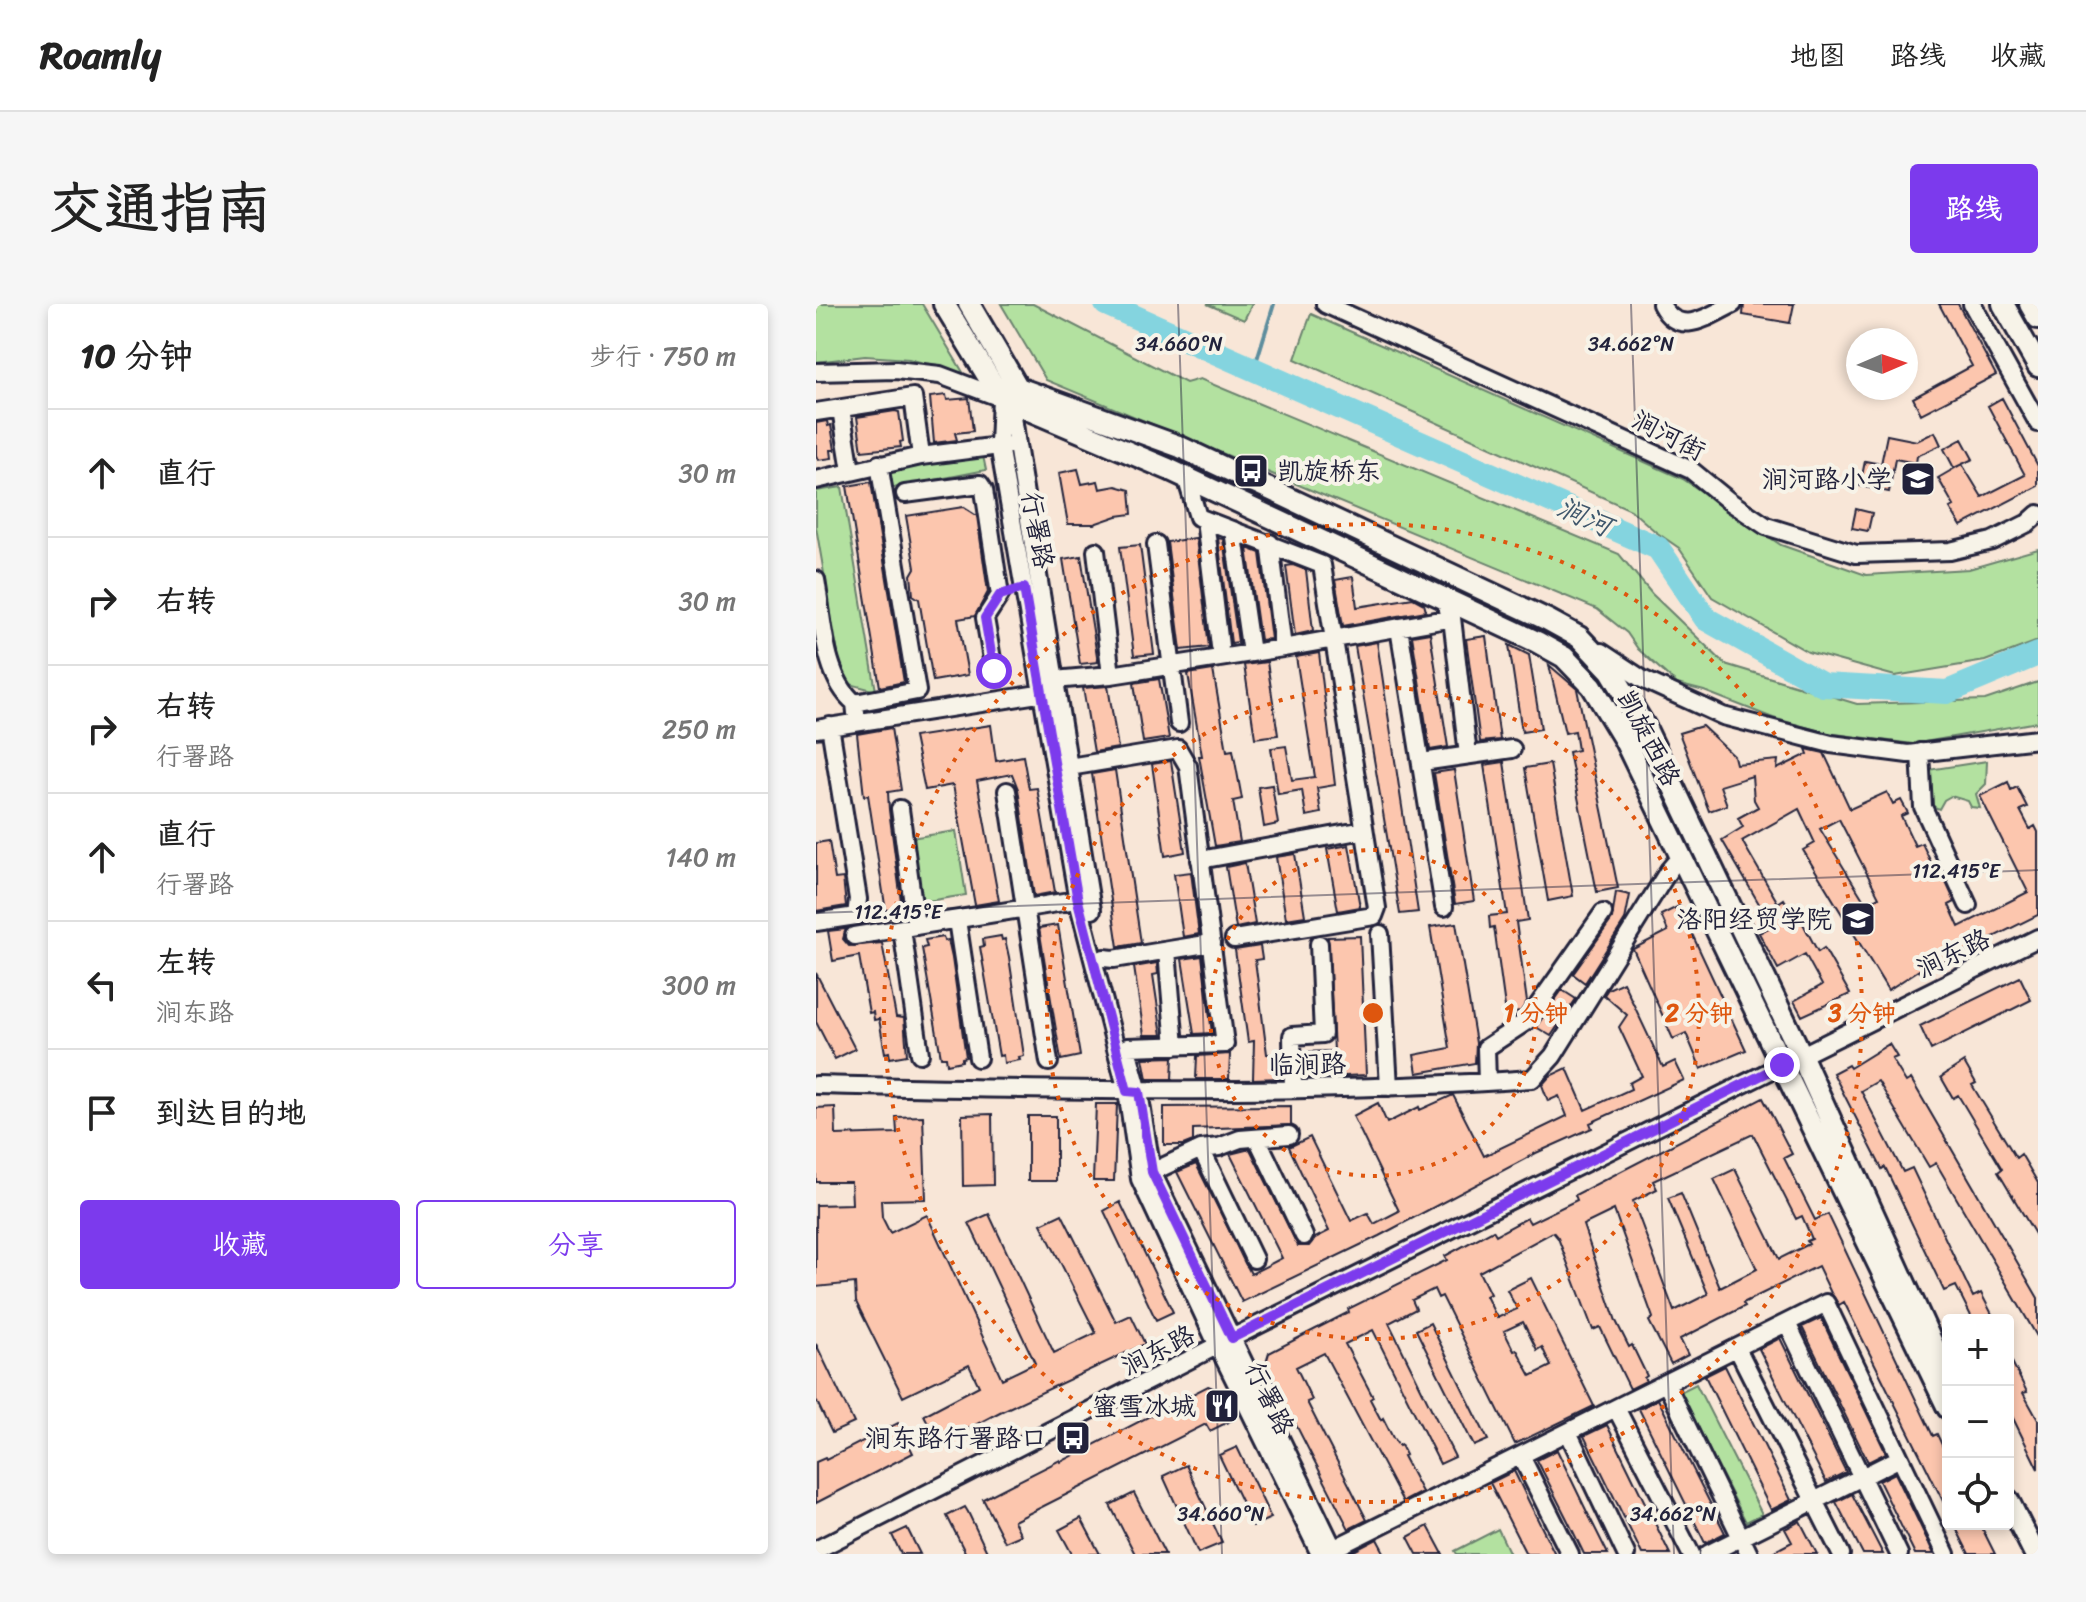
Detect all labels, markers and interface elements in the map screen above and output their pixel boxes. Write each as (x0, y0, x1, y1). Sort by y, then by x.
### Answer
text: Roamly (40, 22, 161, 89)
text: 地图 (1790, 31, 1846, 80)
text: 路线 (1890, 31, 1946, 80)
text: 收藏 (1990, 31, 2046, 80)
text: 交通指南 (48, 159, 272, 258)
button: 路线 (1910, 164, 2038, 253)
text: 10 分钟 (80, 326, 193, 386)
text: 34.660°N (1135, 327, 1223, 362)
text: 34.662°N (1588, 327, 1674, 362)
north arrow (1846, 328, 1918, 400)
text: 步行 · 750 m (590, 333, 736, 379)
street label: 涧河街 (1624, 397, 1714, 473)
text: 直行 (156, 446, 216, 500)
place label: 凯旋桥东 (1277, 448, 1381, 494)
text: 30 m (679, 450, 736, 496)
icon: ahead (80, 451, 124, 495)
bus stop icon: 凯旋桥东 (1232, 452, 1270, 490)
place label: 涧河路小学 (1762, 456, 1892, 502)
school or university icon: 涧河路小学 (1899, 460, 1937, 498)
water label: 涧河 (1549, 483, 1624, 552)
street label: 行署路 (1009, 488, 1067, 572)
text: 右转 (156, 574, 216, 628)
text: 30 m (679, 578, 736, 624)
icon: right (80, 579, 124, 623)
route start (976, 653, 1012, 689)
text: 右转 (156, 679, 216, 733)
street label: 凯旋西路 (1604, 681, 1694, 795)
text: 250 m (662, 706, 736, 752)
icon: right (80, 707, 124, 751)
text: 行署路 (156, 733, 234, 779)
text: 直行 (156, 807, 216, 861)
text: 140 m (665, 834, 736, 880)
icon: ahead (80, 835, 124, 879)
text: 112.415°E (1912, 854, 2002, 889)
text: 行署路 (156, 861, 234, 907)
text: 112.415°E (854, 895, 944, 930)
place label: 洛阳经贸学院 (1676, 896, 1832, 942)
school or university icon: 洛阳经贸学院 (1839, 900, 1877, 938)
street label: 涧东路 (1908, 915, 1998, 991)
text: 左转 (156, 935, 216, 989)
text: 300 m (662, 962, 736, 1008)
icon: left (80, 963, 124, 1007)
text: 涧东路 (156, 989, 234, 1035)
text: 1 分钟 (1504, 992, 1568, 1034)
text: 2 分钟 (1664, 992, 1733, 1034)
text: 3 分钟 (1827, 992, 1896, 1034)
centre of rings (1359, 999, 1387, 1027)
street label: 临涧路 (1268, 1040, 1346, 1088)
route end (1764, 1047, 1800, 1083)
text: 到达目的地 (156, 1086, 306, 1140)
icon: arrive (80, 1091, 124, 1135)
button: 收藏 (80, 1200, 400, 1289)
button: 分享 (416, 1200, 736, 1289)
street label: 涧东路 (1113, 1312, 1203, 1388)
map controls (1942, 1314, 2014, 1530)
button: + (1942, 1314, 2014, 1386)
street label: 行署路 (1232, 1353, 1308, 1443)
place label: 蜜雪冰城 (1092, 1383, 1196, 1429)
button: − (1942, 1386, 2014, 1458)
restaurant icon: 蜜雪冰城 (1203, 1387, 1241, 1425)
place label: 涧东路行署路口 (865, 1415, 1047, 1461)
bus stop icon: 涧东路行署路口 (1054, 1419, 1092, 1457)
button: locate (1942, 1458, 2014, 1530)
text: 34.660°N (1177, 1497, 1265, 1532)
text: 34.662°N (1630, 1497, 1716, 1532)

